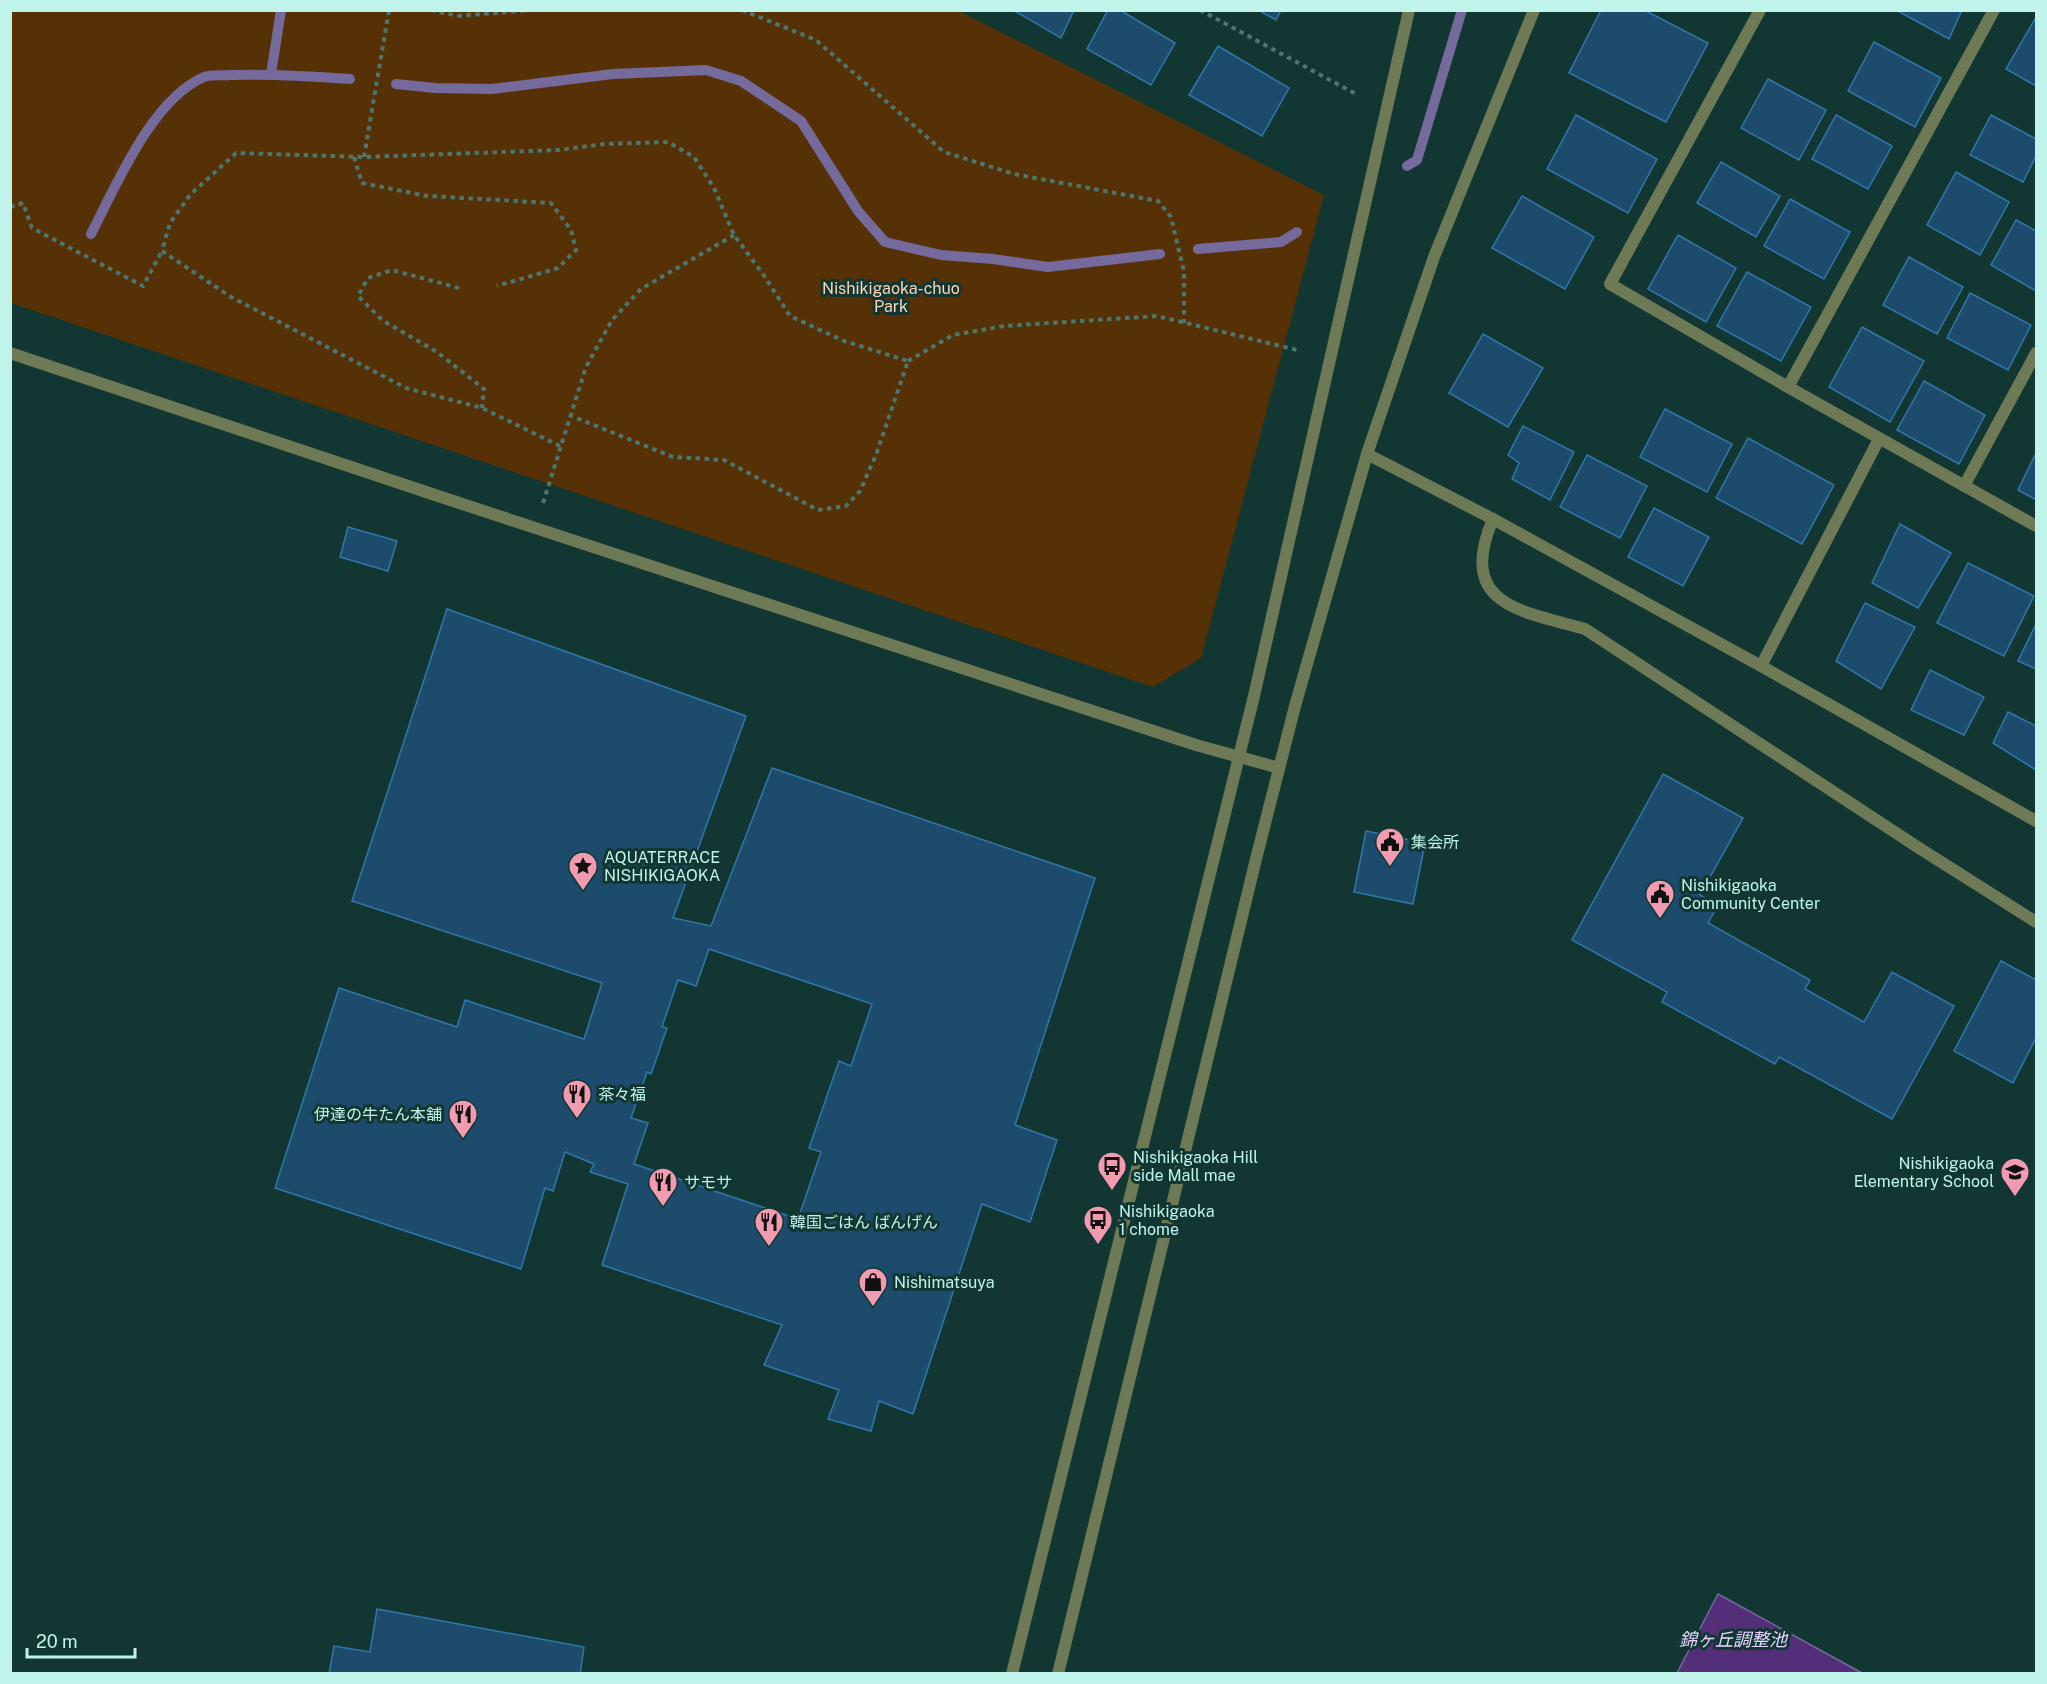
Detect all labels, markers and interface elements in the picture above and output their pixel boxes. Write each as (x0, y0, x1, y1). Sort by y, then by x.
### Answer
park label: Nishikigaoka-chuo Park (822, 279, 960, 316)
public building icon: 集会所 (1374, 826, 1406, 868)
place label: 集会所 (1411, 833, 1459, 852)
place label: AQUATERRACE NISHIKIGAOKA (604, 848, 720, 885)
place icon: AQUATERRACE NISHIKIGAOKA (567, 850, 599, 892)
place label: Nishikigaoka Community Center (1681, 876, 1820, 913)
public building icon: Nishikigaoka Community Center (1644, 878, 1676, 920)
restaurant icon: 茶々福 (561, 1078, 593, 1120)
place label: 茶々福 (598, 1085, 646, 1104)
restaurant icon: 伊達の牛たん本舗 (447, 1098, 479, 1140)
place label: 伊達の牛たん本舗 (314, 1105, 442, 1124)
place label: Nishikigaoka Hill side Mall mae (1133, 1148, 1258, 1185)
bus stop icon: Nishikigaoka Hill side Mall mae (1096, 1150, 1128, 1192)
place label: Nishikigaoka Elementary School (1854, 1154, 1994, 1191)
school or university icon: Nishikigaoka Elementary School (1999, 1156, 2031, 1198)
restaurant icon: サモサ (647, 1166, 679, 1208)
place label: サモサ (684, 1173, 732, 1192)
place label: Nishikigaoka 1 chome (1119, 1202, 1215, 1239)
bus stop icon: Nishikigaoka 1 chome (1082, 1204, 1114, 1246)
restaurant icon: 韓国ごはん ばんげん (753, 1206, 785, 1248)
place label: 韓国ごはん ばんげん (790, 1213, 938, 1232)
shop icon: Nishimatsuya (857, 1266, 889, 1308)
place label: Nishimatsuya (894, 1273, 995, 1292)
scale bar (27, 1621, 135, 1659)
water label: 錦ヶ丘調整池 (1679, 1629, 1789, 1650)
text: 20 m (36, 1631, 78, 1652)

